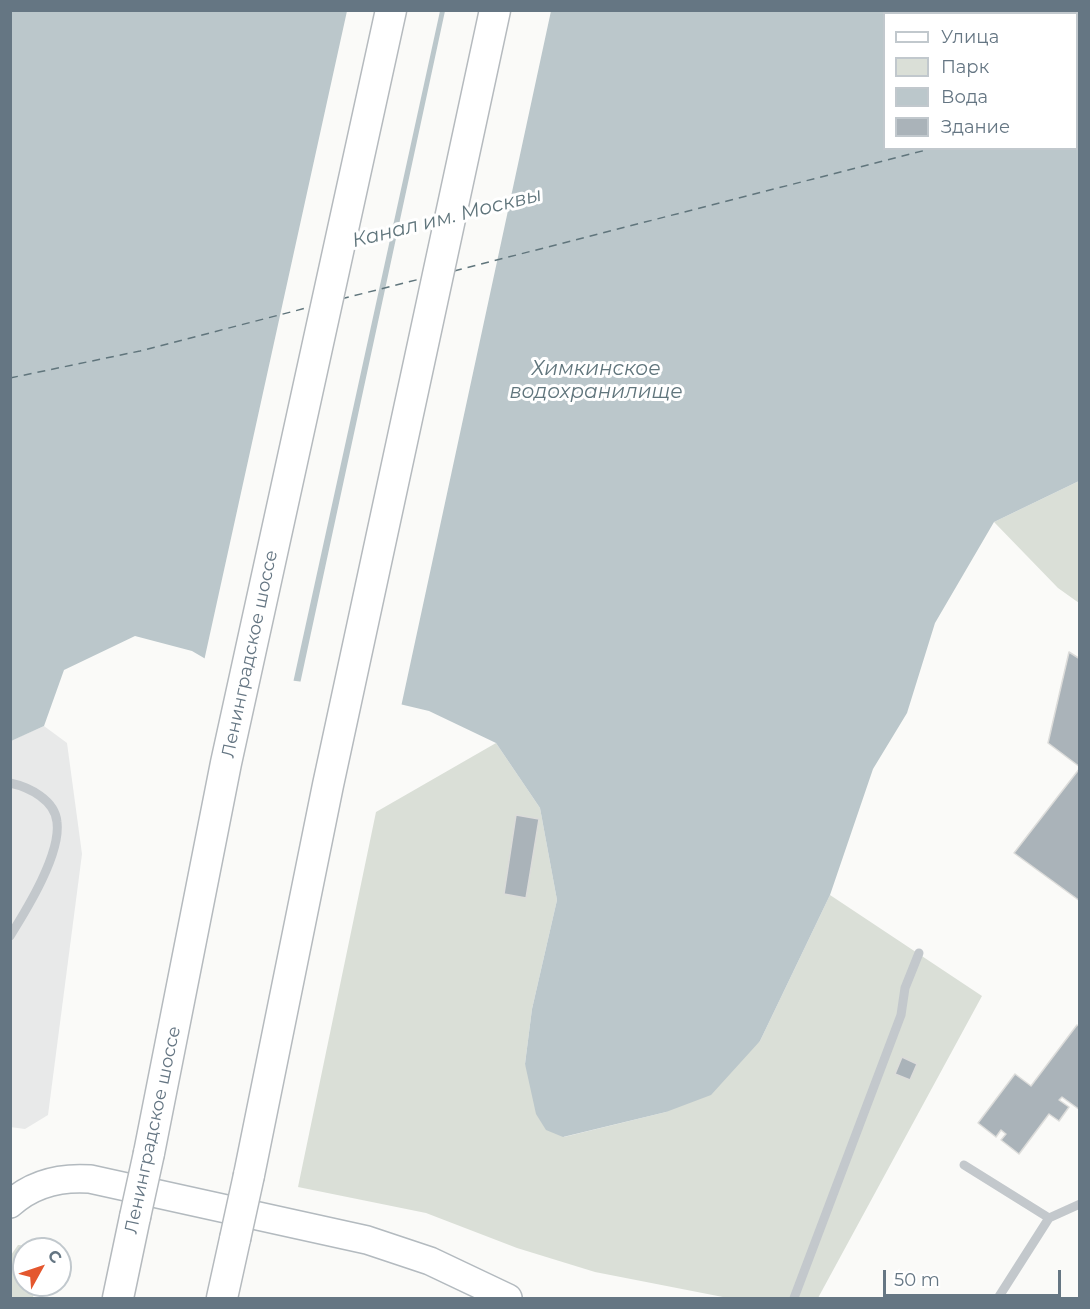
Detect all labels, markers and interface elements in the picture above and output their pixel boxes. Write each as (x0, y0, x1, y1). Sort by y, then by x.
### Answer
legend (883, 12, 1078, 150)
text: Улица (941, 26, 999, 48)
text: Парк (941, 56, 989, 78)
text: Вода (941, 86, 988, 108)
text: Здание (941, 116, 1010, 138)
water label: Канал им. Москвы (350, 183, 544, 253)
water label: Химкинское водохранилище (509, 357, 683, 404)
street label: Ленинградское шоссе (217, 548, 283, 760)
street label: Ленинградское шоссе (120, 1024, 186, 1236)
north arrow (12, 1237, 72, 1297)
text: С (44, 1246, 66, 1267)
scale bar (886, 1258, 1064, 1296)
text: 50 m (894, 1269, 940, 1291)

